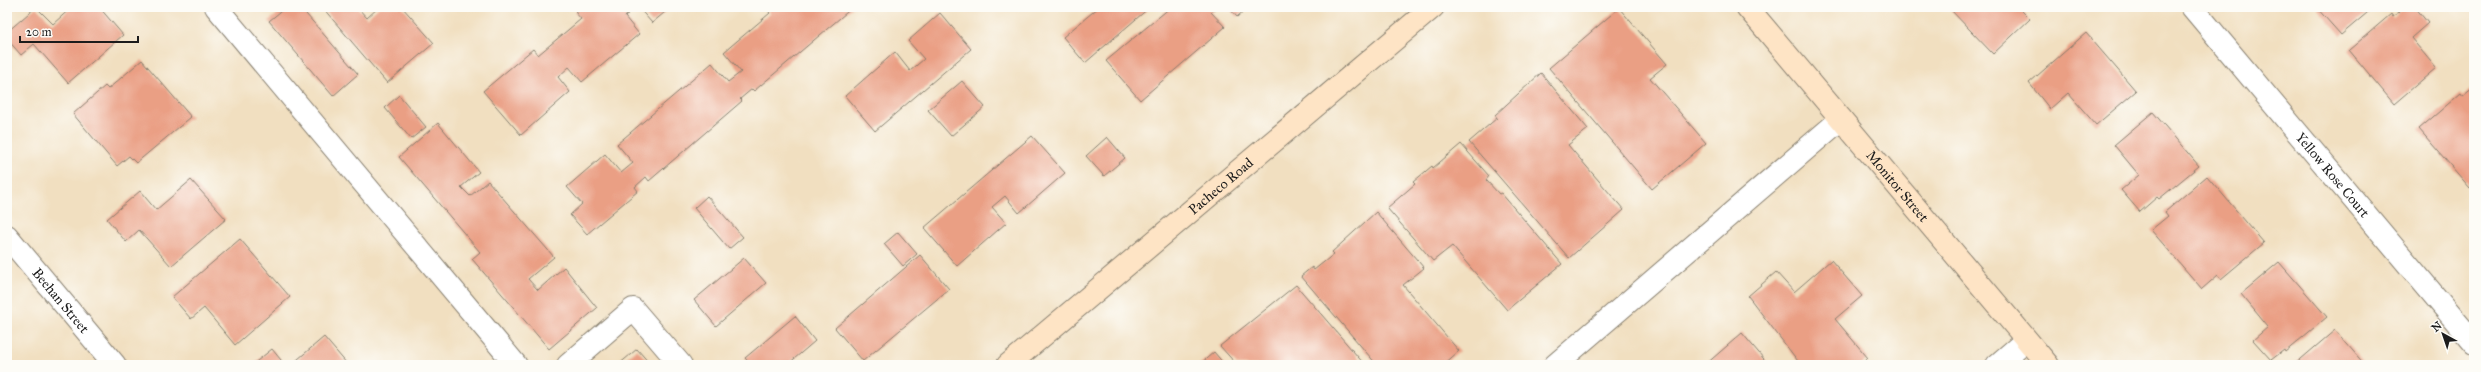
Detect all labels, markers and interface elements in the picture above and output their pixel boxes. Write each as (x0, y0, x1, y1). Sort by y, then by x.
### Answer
scale bar (20, 18, 138, 44)
text: 20 m (26, 25, 52, 39)
street label: Yellow Rose Court (2292, 129, 2373, 221)
street label: Monitor Street (1862, 147, 1932, 226)
street label: Pacheco Road (1185, 154, 1257, 218)
street label: Beehan Street (28, 265, 93, 337)
north arrow (2423, 314, 2463, 354)
text: N (2429, 318, 2445, 335)

